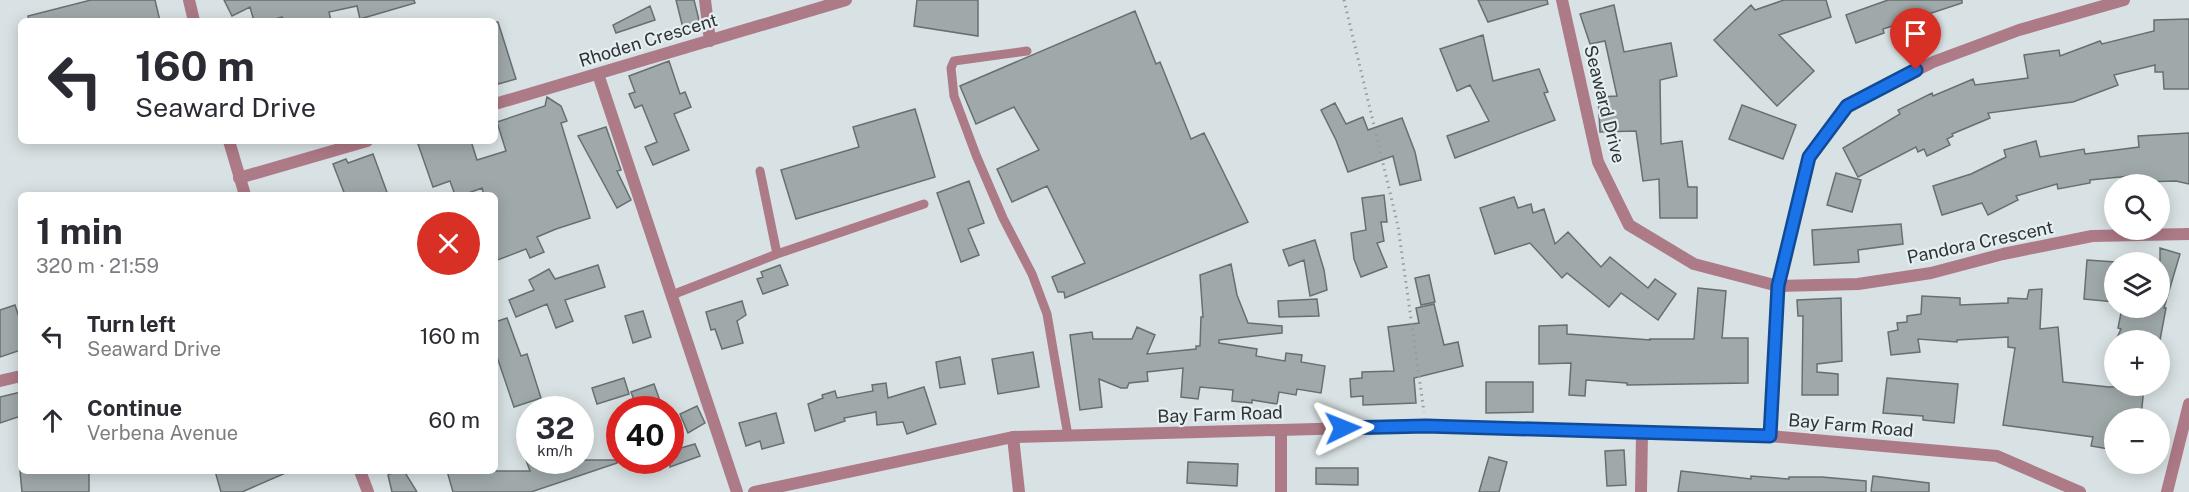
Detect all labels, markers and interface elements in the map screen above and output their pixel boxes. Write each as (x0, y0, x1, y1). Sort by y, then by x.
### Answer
pin (1890, 8, 1941, 70)
street label: Rhoden Crescent (576, 9, 720, 71)
icon: arrive (1899, 17, 1932, 50)
text: 160 m (135, 41, 255, 90)
icon: left (36, 42, 114, 120)
street label: Seaward Drive (1580, 43, 1630, 165)
text: Seaward Drive (135, 91, 316, 123)
map controls (2104, 174, 2170, 474)
button: search (2104, 174, 2170, 240)
text: 1 min (36, 210, 123, 252)
button: close (417, 212, 480, 275)
street label: Pandora Crescent (1905, 216, 2055, 268)
button: layers (2104, 252, 2170, 318)
text: 320 m · 21:59 (36, 254, 159, 278)
text: Turn left (87, 311, 176, 337)
icon: left (36, 320, 69, 353)
text: 160 m (420, 323, 480, 349)
button: + (2104, 330, 2170, 396)
text: Seaward Drive (87, 337, 221, 361)
text: Continue (87, 395, 182, 421)
speed limit sign: 40 (606, 396, 684, 474)
position arrow (1311, 396, 1375, 460)
street label: Bay Farm Road (1157, 401, 1283, 427)
icon: ahead (36, 404, 69, 437)
text: 60 m (429, 407, 480, 433)
button: − (2104, 408, 2170, 474)
street label: Bay Farm Road (1787, 409, 1915, 441)
text: 32 (535, 410, 575, 446)
text: Verbena Avenue (87, 421, 238, 445)
text: km/h (537, 442, 573, 459)

